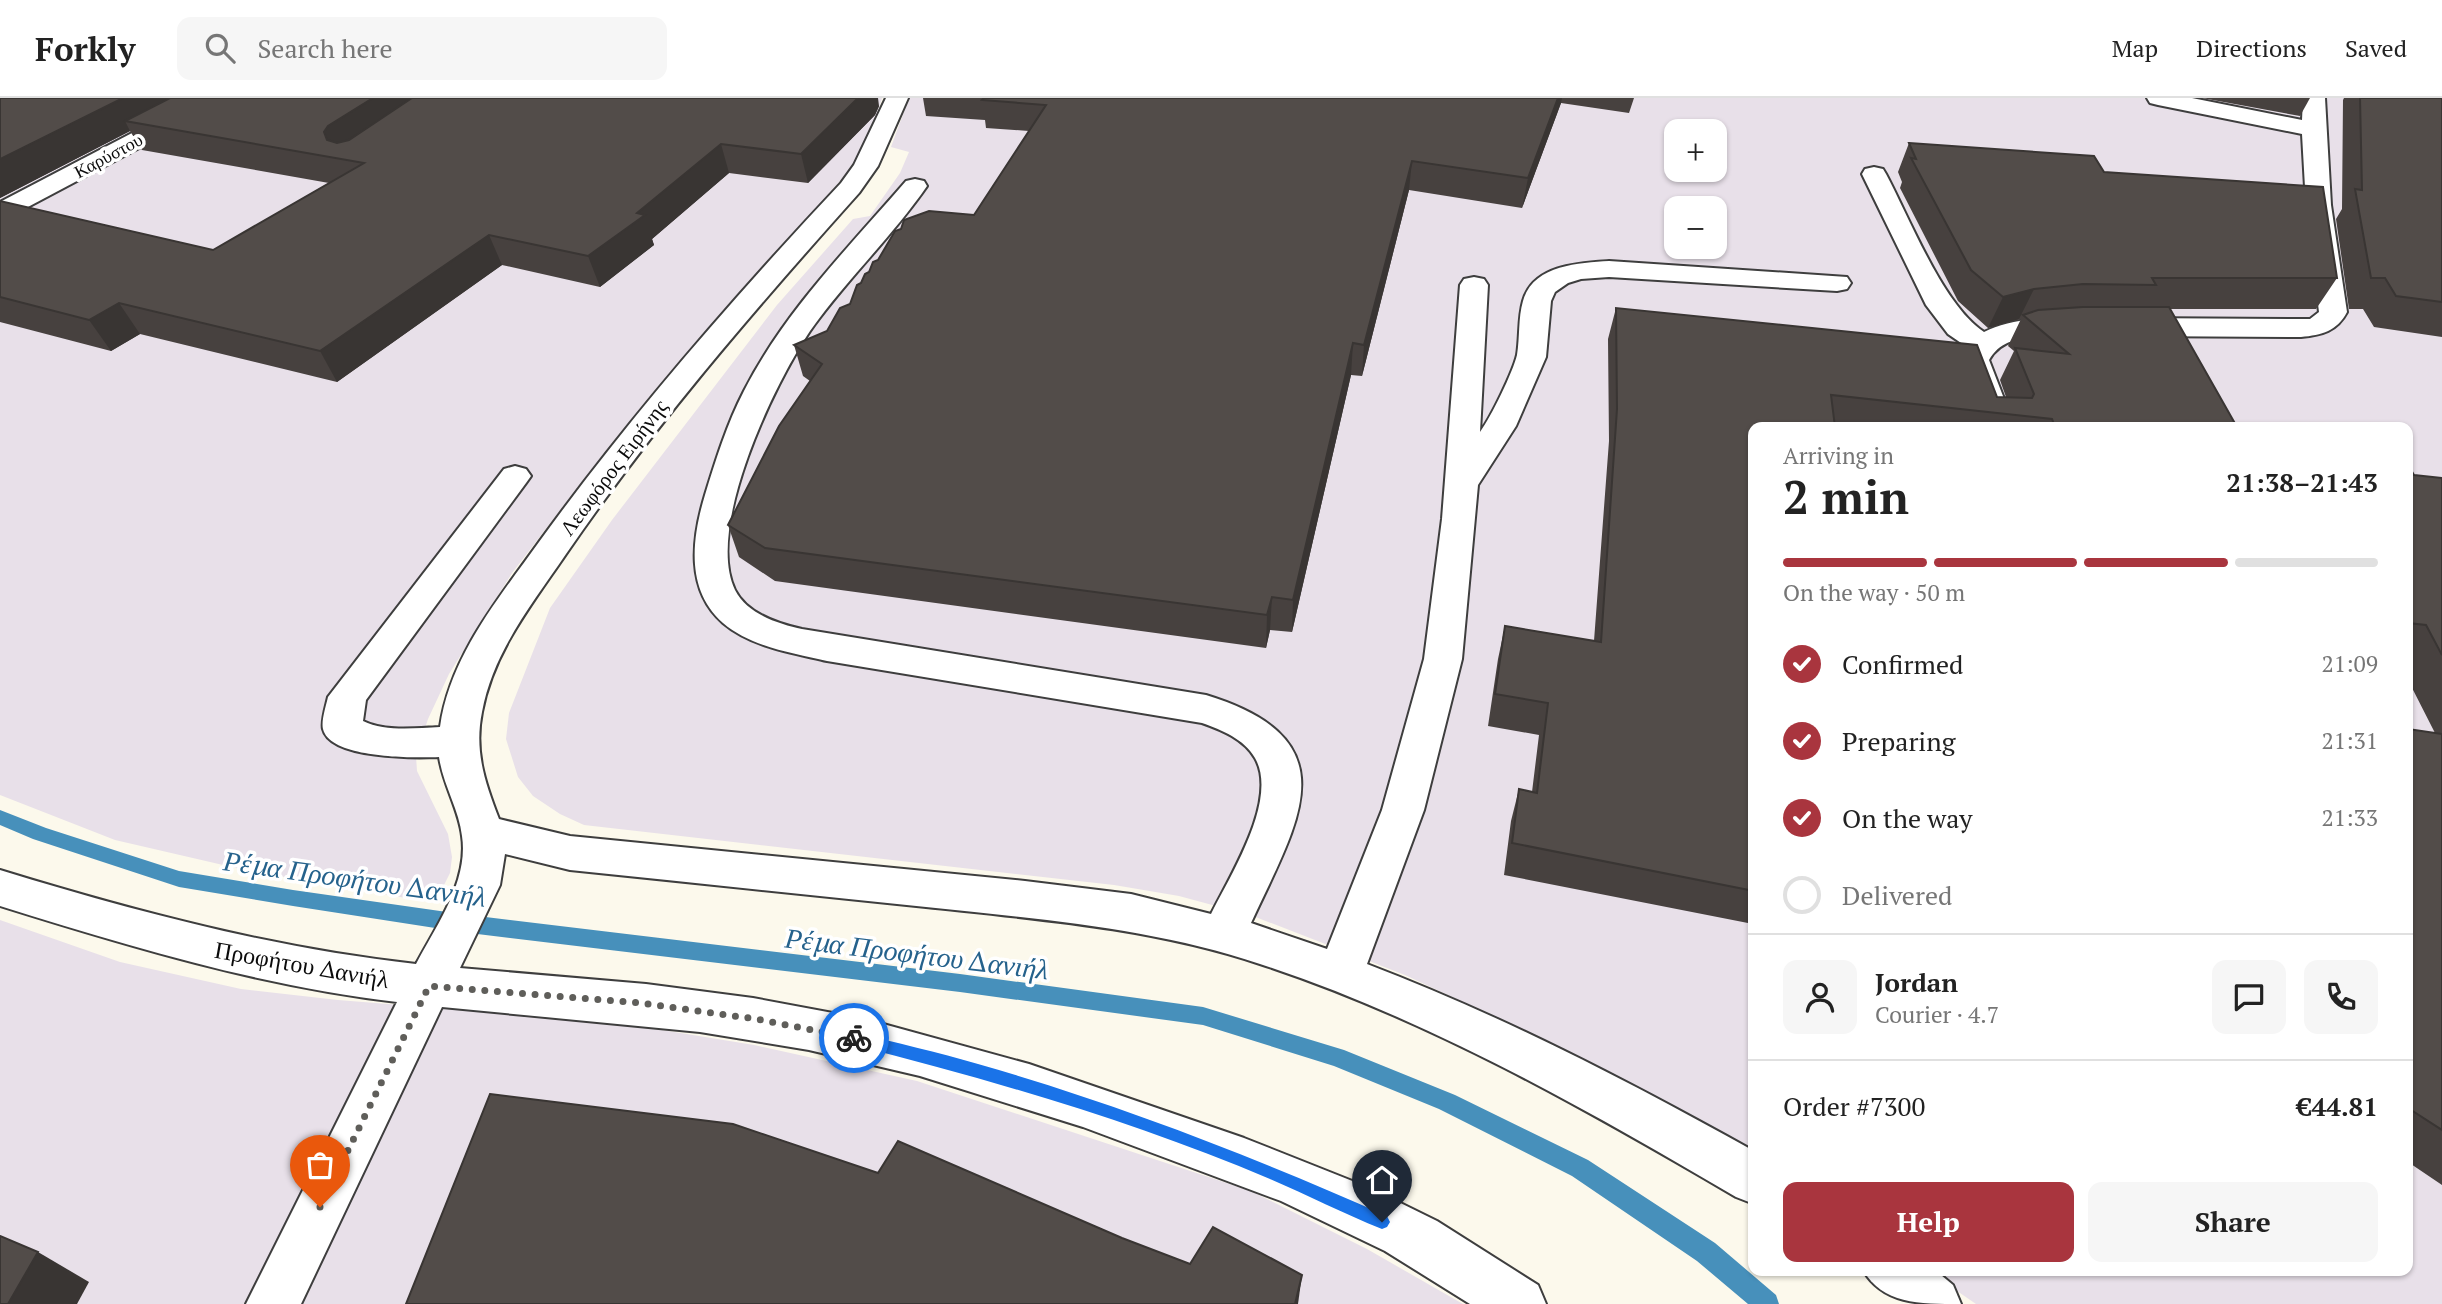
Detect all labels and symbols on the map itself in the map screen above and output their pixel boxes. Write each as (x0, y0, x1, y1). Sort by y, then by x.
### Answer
street label: Καρύστου (69, 127, 147, 183)
street label: Λεωφόρος Ειρήνης (553, 393, 674, 541)
water label: Ρέμα Προφήτου Δανιήλ (220, 841, 489, 915)
water label: Ρέμα Προφήτου Δανιήλ (782, 918, 1051, 988)
street label: Προφήτου Δανιήλ (212, 933, 392, 995)
courier (819, 1003, 889, 1073)
pin (290, 1135, 350, 1207)
pin (1352, 1150, 1412, 1222)

